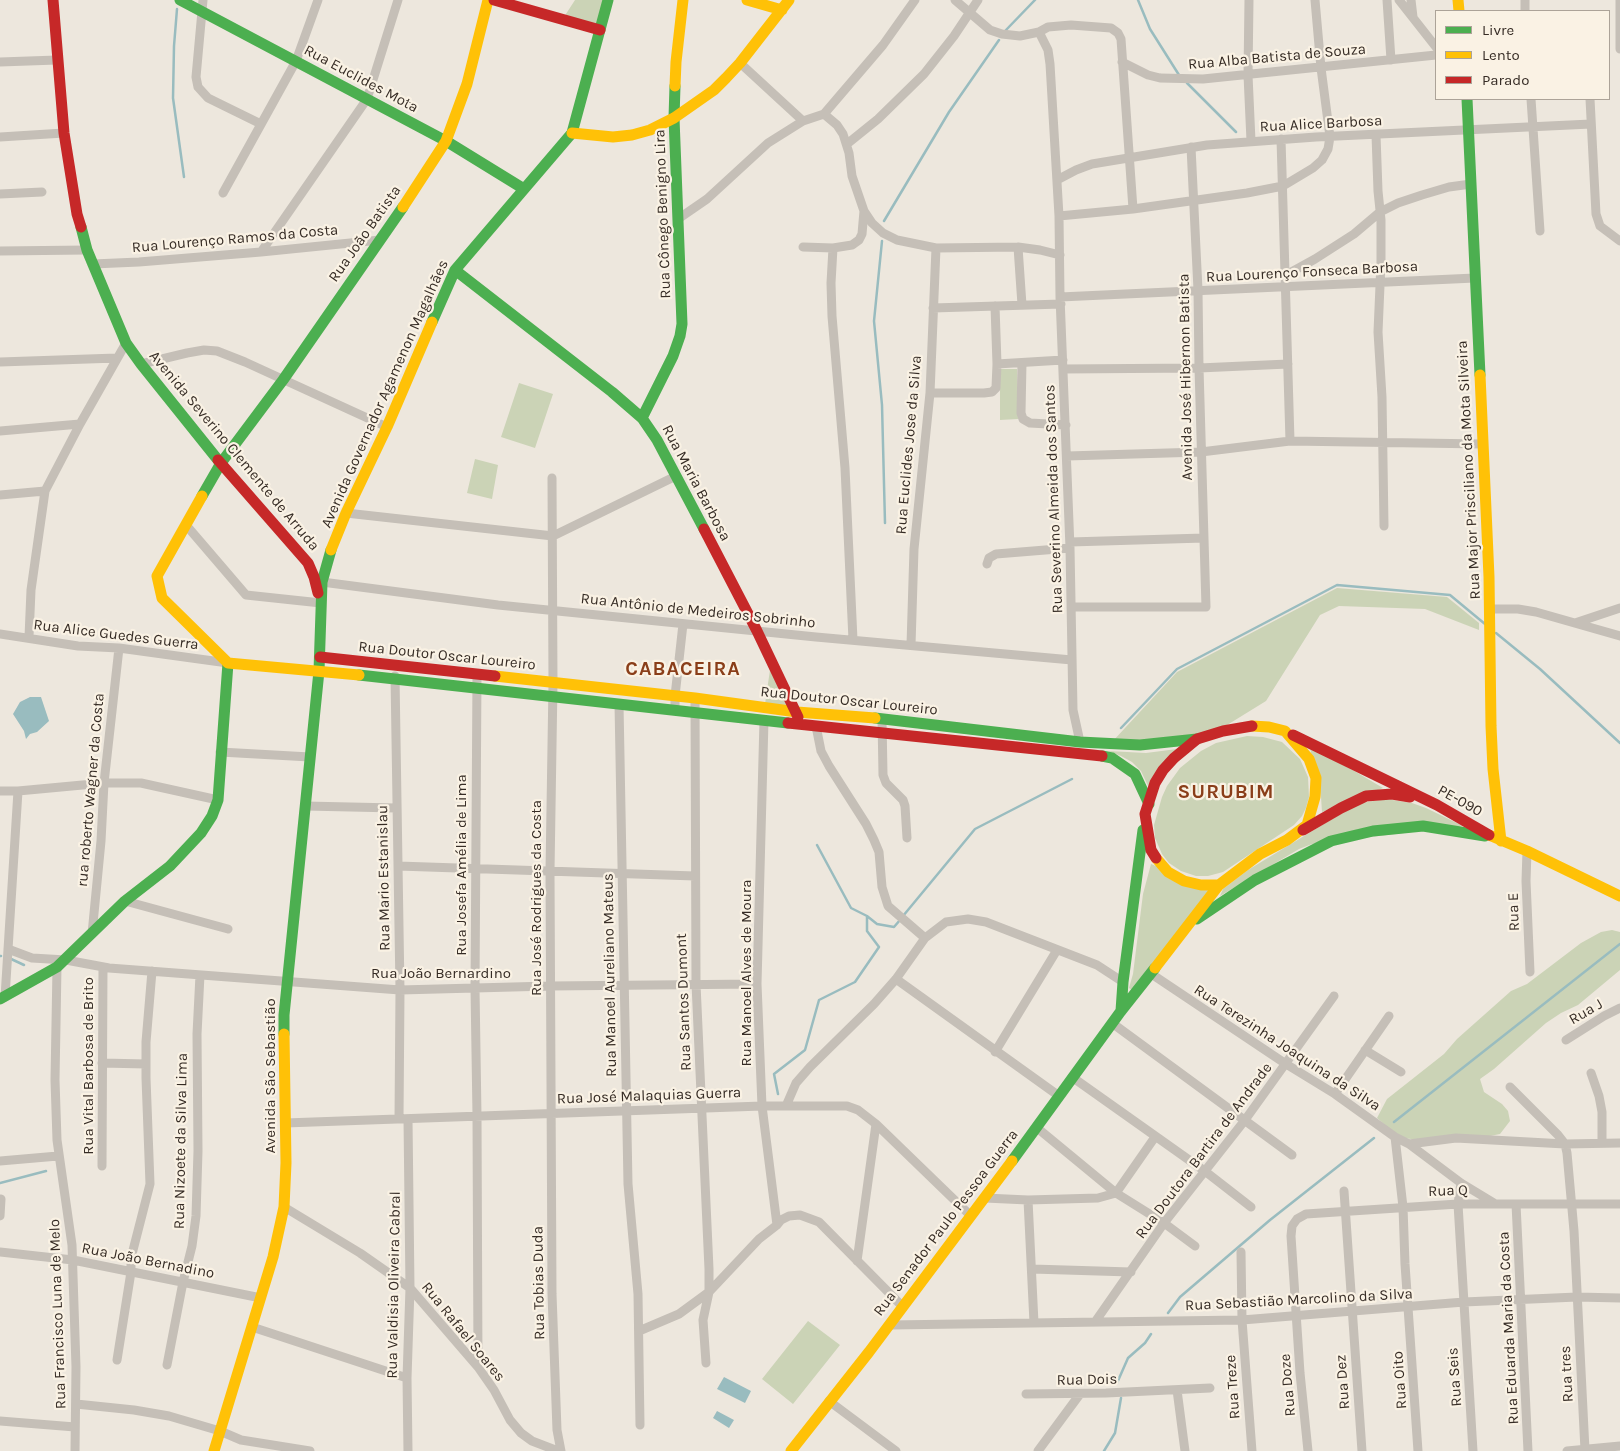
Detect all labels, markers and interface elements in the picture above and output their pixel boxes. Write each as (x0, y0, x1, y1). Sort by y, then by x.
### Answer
legend (1435, 10, 1610, 100)
text: Livre (1482, 21, 1514, 39)
street label: Rua Alba Batista de Souza (1187, 40, 1367, 74)
street label: Rua Euclides Mota (301, 41, 421, 117)
text: Lento (1482, 46, 1520, 64)
text: Parado (1482, 71, 1529, 89)
street label: Rua Alice Barbosa (1259, 112, 1383, 136)
street label: Rua Cônego Benigno Lira (651, 129, 675, 299)
street label: Rua João Batista (325, 182, 405, 286)
street label: Rua Lourenço Ramos da Costa (131, 221, 339, 257)
street label: Avenida Governador Agamenon Magalhães (318, 257, 452, 531)
street label: Rua Lourenço Fonseca Barbosa (1206, 257, 1418, 287)
street label: Avenida José Hibernon Batista (1175, 273, 1197, 481)
street label: Rua Major Prisciliano da Mota Silveira (1453, 340, 1485, 600)
street label: Avenida Severino Clemente de Arruda (145, 348, 323, 554)
street label: Rua Euclides Jose da Silva (892, 355, 926, 535)
street label: Rua Severino Almeida dos Santos (1041, 384, 1067, 614)
street label: Rua Maria Barbosa (658, 422, 734, 544)
street label: Rua Antônio de Medeiros Sobrinho (580, 590, 816, 632)
street label: Rua Alice Guedes Guerra (32, 616, 200, 654)
street label: Rua Doutor Oscar Loureiro (357, 638, 537, 674)
district label: CABACEIRA (624, 657, 742, 681)
street label: Rua Doutor Oscar Loureiro (759, 683, 939, 719)
street label: rua roberto Wagner da Costa (74, 692, 108, 888)
street label: Rua Josefa Amélia de Lima (453, 774, 471, 956)
district label: SURUBIM (1177, 780, 1275, 804)
street label: PE-090 (1434, 781, 1486, 821)
street label: Rua José Rodrigues da Costa (528, 800, 546, 996)
street label: Rua Mario Estanislau (374, 805, 394, 951)
street label: Rua Manoel Aureliano Mateus (599, 873, 621, 1077)
street label: Rua Manoel Alves de Moura (738, 879, 756, 1067)
street label: Rua E (1504, 892, 1524, 932)
street label: Rua Santos Dumont (673, 933, 695, 1071)
street label: Rua João Bernardino (371, 965, 511, 983)
street label: Rua Vital Barbosa de Brito (80, 977, 98, 1155)
street label: Rua Terezinha Joaquina da Silva (1190, 981, 1384, 1115)
street label: Rua J (1566, 995, 1606, 1029)
street label: Avenida São Sebastião (262, 998, 280, 1154)
street label: Rua Nizoete da Silva Lima (170, 1053, 192, 1229)
street label: Rua Doutora Bartira de Andrade (1132, 1059, 1276, 1243)
street label: Rua José Malaquias Guerra (557, 1084, 741, 1108)
street label: Rua Senador Paulo Pessoa Guerra (870, 1126, 1022, 1320)
street label: Rua Q (1428, 1181, 1468, 1201)
street label: Rua Valdisia Oliveira Cabral (383, 1191, 405, 1379)
street label: Rua Francisco Luna de Melo (46, 1219, 70, 1409)
street label: Rua Tobias Duda (529, 1226, 549, 1340)
street label: Rua Eduarda Maria da Costa (1495, 1231, 1523, 1425)
street label: Rua João Bernadino (80, 1239, 216, 1283)
street label: Rua Rafael Soares (417, 1279, 509, 1385)
street label: Rua Sebastião Marcolino da Silva (1185, 1285, 1413, 1315)
street label: Rua tres (1557, 1345, 1577, 1403)
street label: Rua Seis (1444, 1347, 1466, 1407)
street label: Rua Oito (1389, 1350, 1411, 1410)
street label: Rua Doze (1276, 1353, 1300, 1417)
street label: Rua Treze (1222, 1354, 1244, 1420)
street label: Rua Dez (1332, 1354, 1354, 1410)
street label: Rua Dois (1057, 1370, 1117, 1390)

